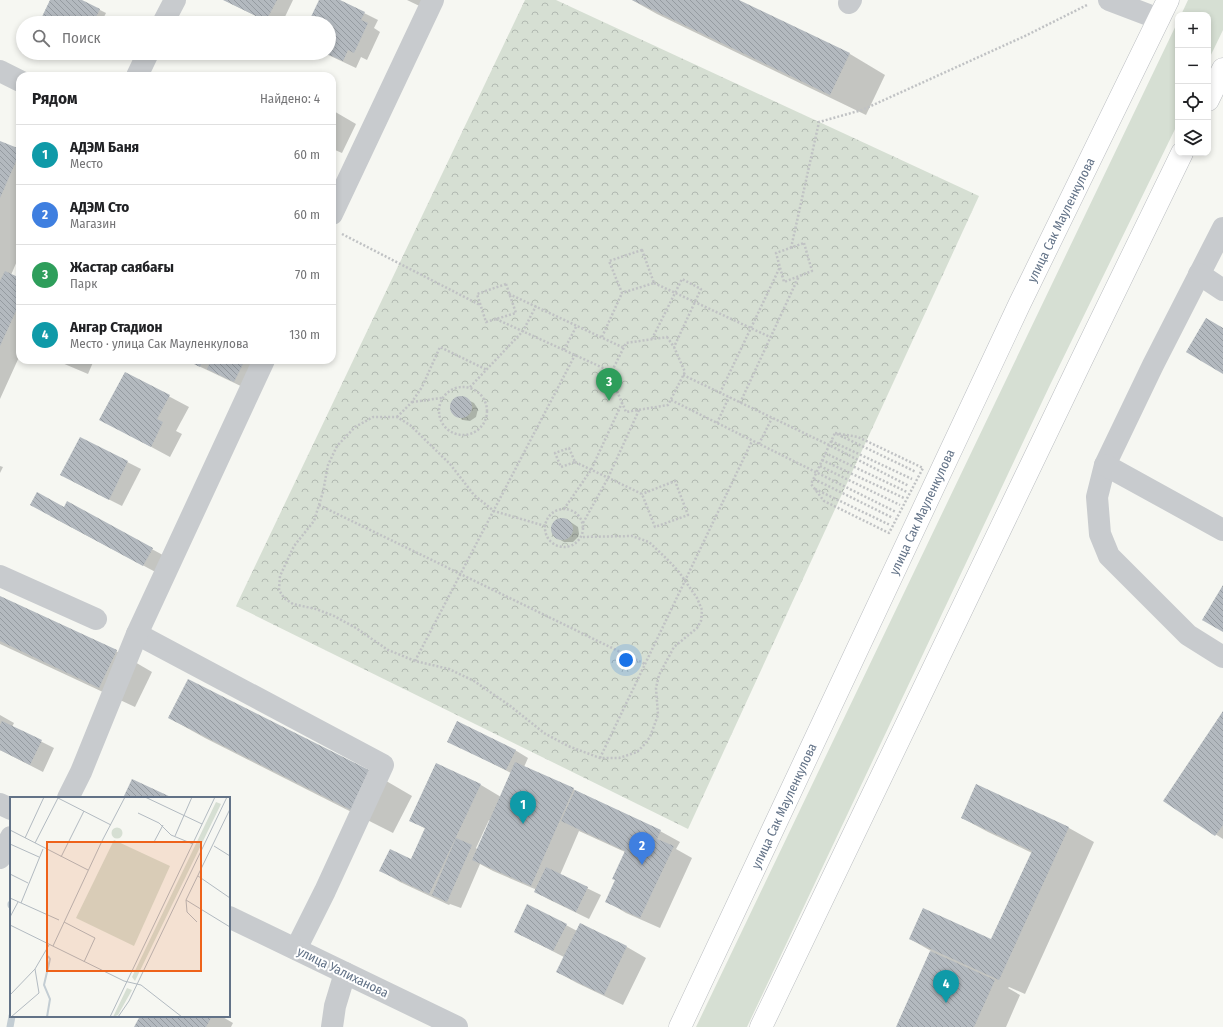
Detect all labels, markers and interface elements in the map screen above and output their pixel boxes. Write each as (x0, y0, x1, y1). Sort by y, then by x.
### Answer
map controls (1175, 12, 1211, 156)
button: + (1175, 12, 1211, 48)
search box (16, 16, 336, 60)
icon: search (30, 27, 52, 49)
text: Поиск (62, 29, 100, 47)
button: − (1175, 48, 1211, 84)
button: locate (1175, 84, 1211, 120)
text: Рядом (32, 88, 77, 109)
text: Найдено: 4 (260, 91, 320, 106)
button: layers (1175, 120, 1211, 156)
text: АДЭМ Баня (70, 138, 139, 156)
text: 1 (42, 147, 48, 162)
text: 60 m (294, 147, 320, 162)
street label: улица Сак Мауленкулова (1024, 155, 1098, 285)
text: Место (70, 156, 103, 171)
text: АДЭМ Сто (70, 198, 129, 216)
text: 2 (42, 207, 48, 222)
text: 60 m (294, 207, 320, 222)
text: Магазин (70, 216, 116, 231)
text: Жастар саябағы (70, 258, 174, 276)
text: 3 (42, 267, 48, 282)
text: 70 m (295, 267, 320, 282)
text: Парк (70, 276, 97, 291)
text: Ангар Стадион (70, 318, 162, 336)
text: 4 (42, 327, 48, 342)
text: 130 m (289, 327, 320, 342)
text: Место · улица Сак Мауленкулова (70, 336, 249, 351)
pin: 3 (596, 368, 622, 401)
street label: улица Сак Мауленкулова (886, 447, 958, 577)
your location (616, 650, 636, 670)
street label: улица Сак Мауленкулова (748, 741, 820, 871)
pin: 1 (510, 791, 536, 824)
inset map (10, 797, 230, 1017)
pin: 2 (629, 832, 655, 865)
street label: улица Уалиханова (295, 943, 391, 1001)
pin: 4 (933, 970, 959, 1003)

